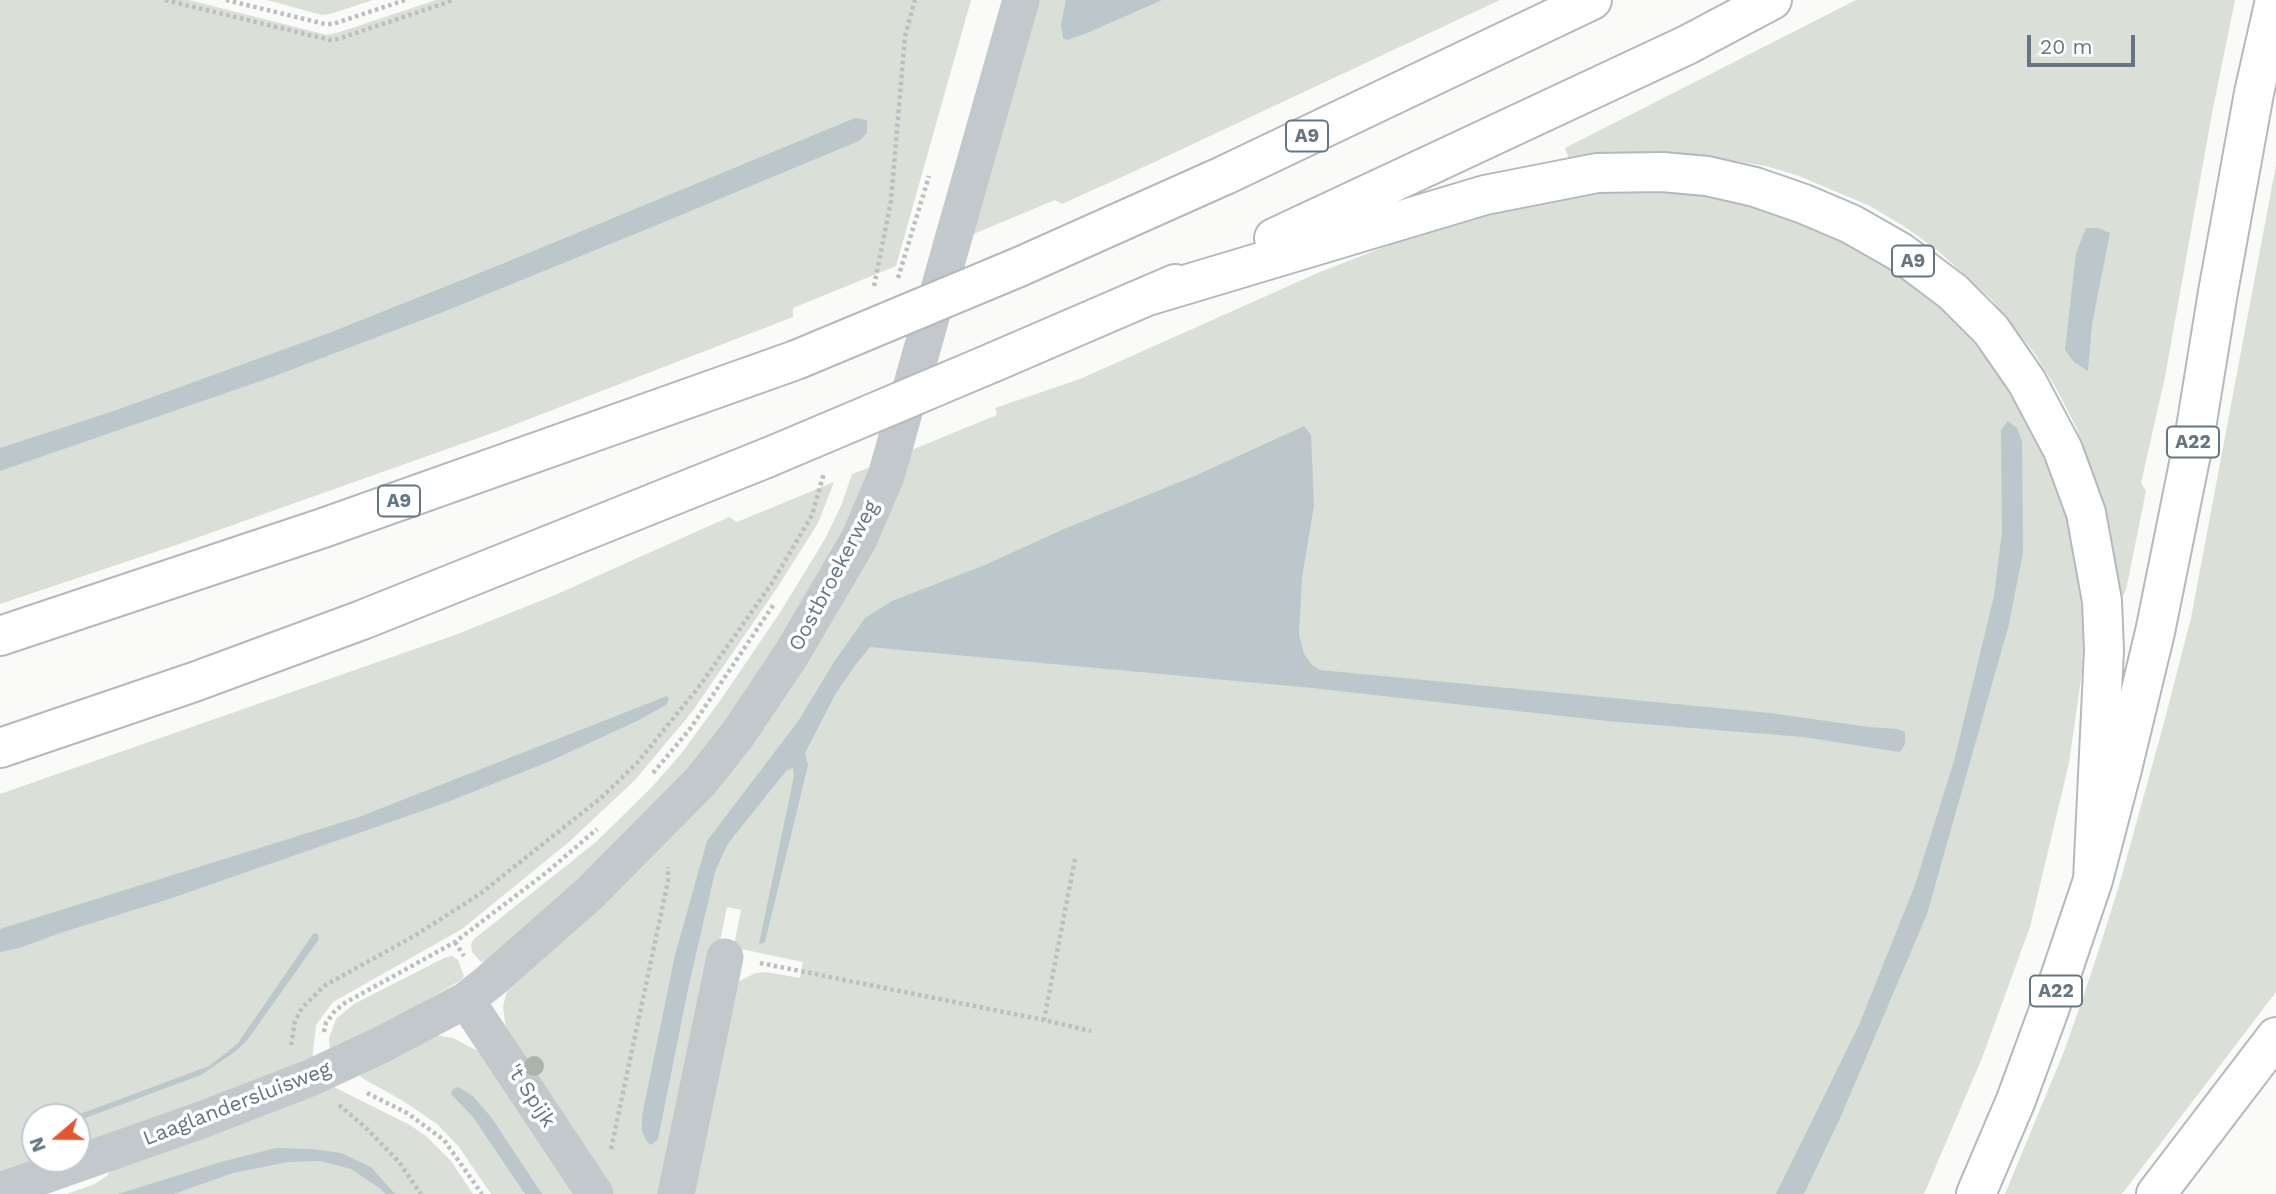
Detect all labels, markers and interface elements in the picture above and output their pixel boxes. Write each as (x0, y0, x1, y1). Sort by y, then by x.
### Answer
scale bar (2031, 21, 2140, 65)
text: 20 m (2040, 34, 2092, 59)
road number: A9 (1286, 120, 1328, 152)
road number: A9 (1892, 246, 1934, 276)
road number: A22 (2167, 426, 2219, 458)
road number: A9 (378, 486, 420, 516)
street label: Oostbroekerweg (784, 496, 884, 656)
road number: A22 (2030, 976, 2082, 1007)
street label: Laaglandersluisweg (139, 1057, 335, 1151)
street label: 't Spijk (501, 1060, 561, 1132)
north arrow (21, 1103, 91, 1173)
text: N (24, 1134, 51, 1155)

